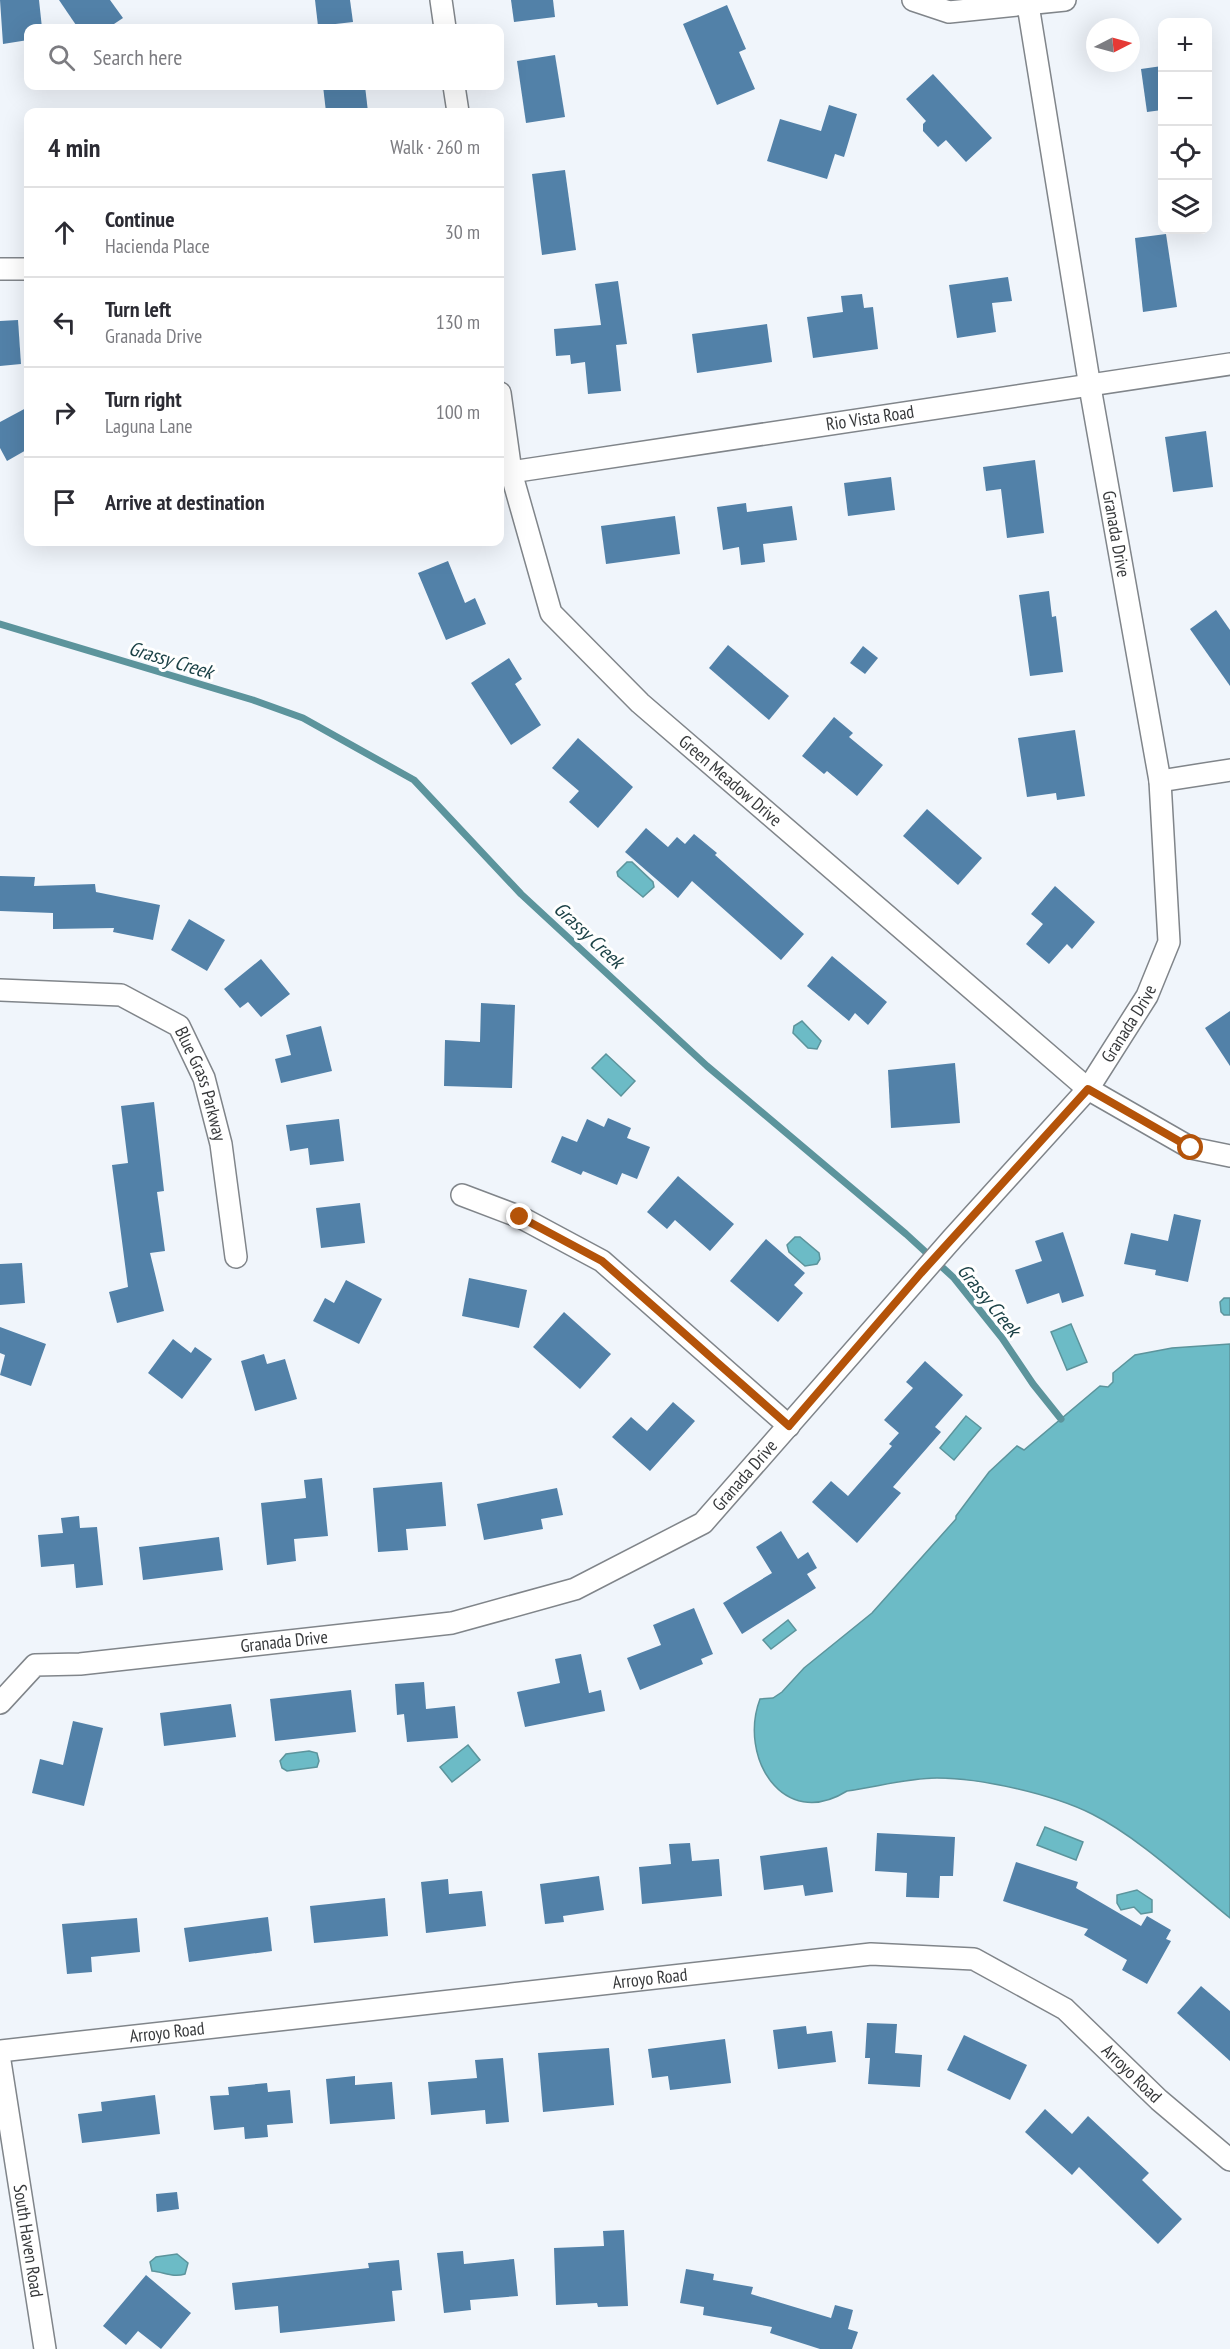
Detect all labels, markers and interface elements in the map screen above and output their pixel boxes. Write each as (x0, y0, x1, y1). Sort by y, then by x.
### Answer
north arrow (1086, 18, 1140, 72)
map controls (1158, 18, 1212, 234)
button: + (1158, 18, 1212, 72)
search box (24, 24, 504, 90)
icon: search (45, 41, 78, 74)
text: Search here (93, 43, 182, 71)
button: − (1158, 72, 1212, 126)
button: locate (1158, 126, 1212, 180)
text: 4 min (48, 131, 101, 164)
text: Walk · 260 m (390, 134, 480, 160)
button: layers (1158, 180, 1212, 234)
text: Continue (105, 205, 175, 233)
icon: ahead (48, 216, 81, 249)
text: 30 m (445, 219, 480, 245)
text: Hacienda Place (105, 233, 210, 259)
text: Turn left (105, 295, 171, 323)
icon: left (48, 306, 81, 339)
text: 130 m (436, 309, 480, 335)
text: Granada Drive (105, 323, 202, 349)
text: Turn right (105, 385, 182, 413)
icon: right (48, 396, 81, 429)
text: 100 m (436, 399, 480, 425)
street label: Rio Vista Road (824, 400, 916, 436)
text: Laguna Lane (105, 413, 192, 439)
icon: arrive (48, 486, 81, 519)
text: Arrive at destination (105, 488, 265, 516)
street label: Granada Drive (1098, 489, 1135, 579)
water label: Grassy Creek (126, 635, 218, 686)
street label: Green Meadow Drive (674, 730, 787, 831)
water label: Grassy Creek (548, 896, 631, 976)
street label: Granada Drive (1096, 981, 1161, 1067)
street label: Blue Grass Parkway (170, 1023, 232, 1143)
route start (1177, 1134, 1203, 1160)
route end (506, 1203, 532, 1229)
water label: Grassy Creek (952, 1258, 1028, 1344)
street label: Granada Drive (707, 1434, 782, 1515)
street label: Granada Drive (239, 1625, 329, 1657)
street label: Arroyo Road (611, 1963, 689, 1994)
street label: Arroyo Road (128, 2016, 206, 2047)
street label: Arroyo Road (1097, 2039, 1167, 2107)
street label: South Haven Road (8, 2183, 49, 2299)

